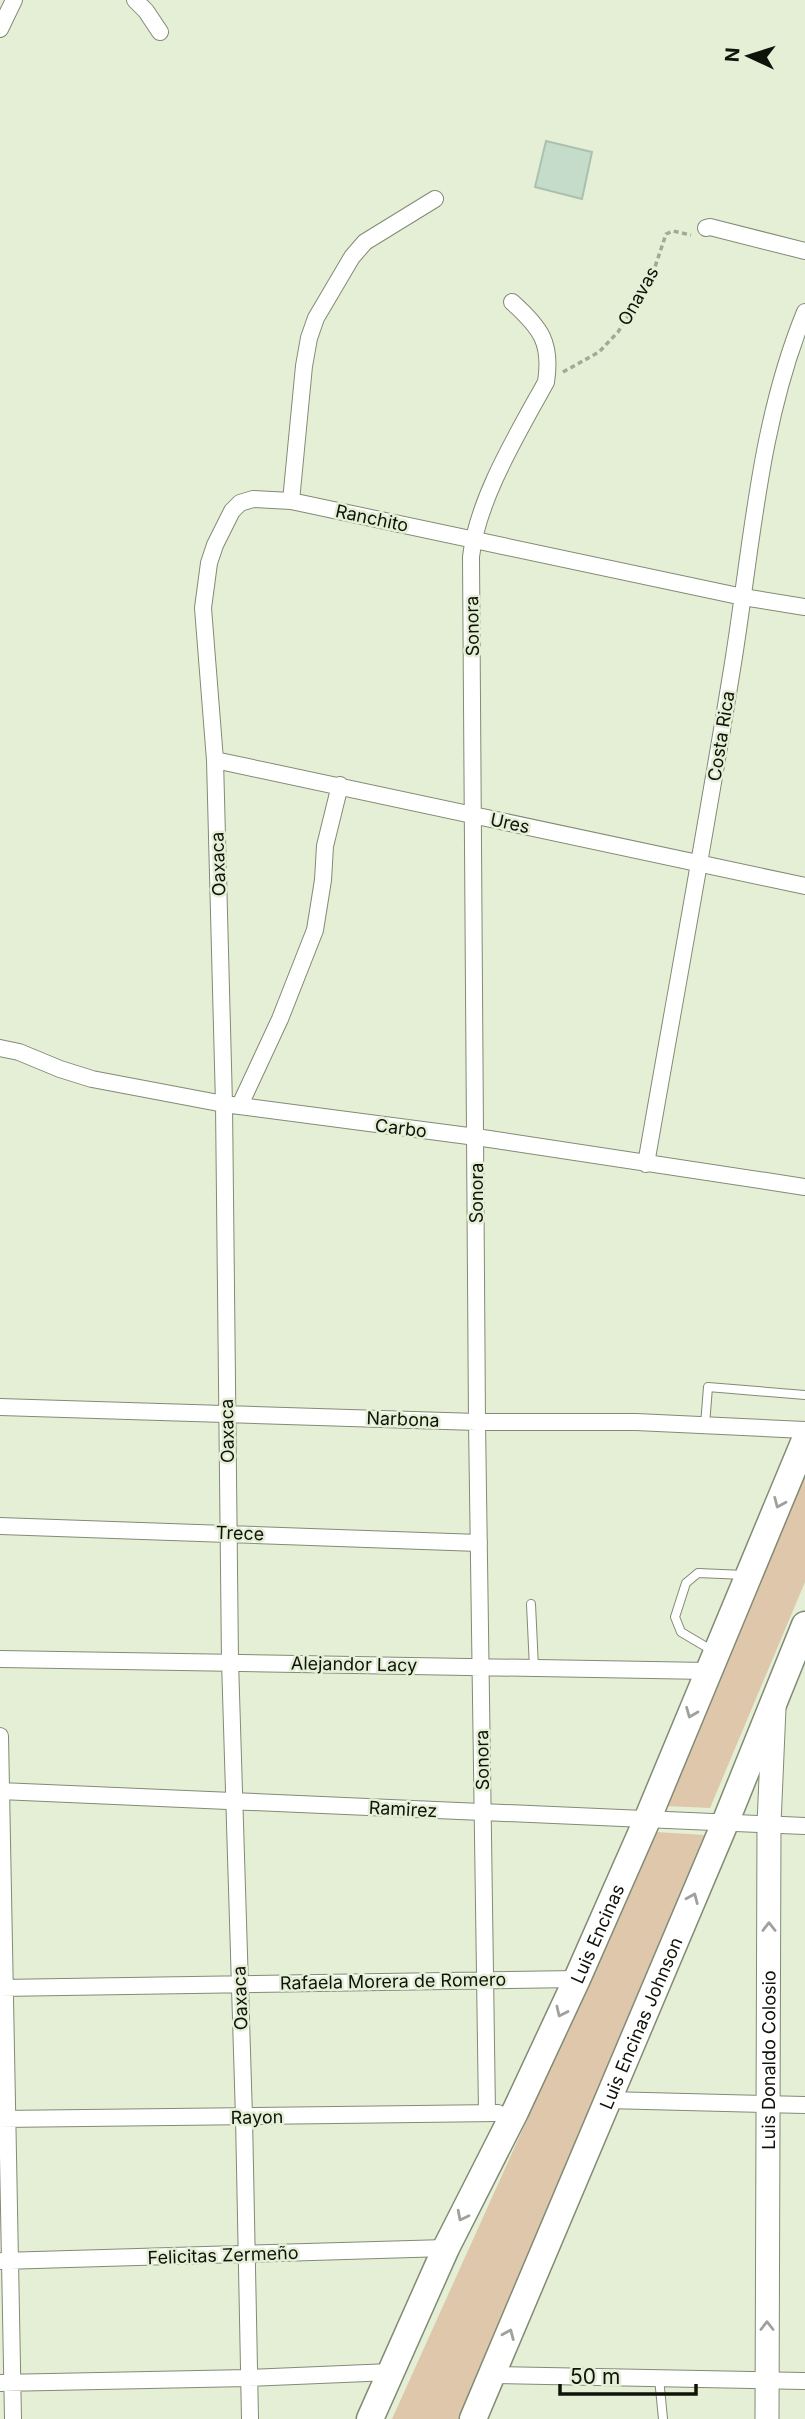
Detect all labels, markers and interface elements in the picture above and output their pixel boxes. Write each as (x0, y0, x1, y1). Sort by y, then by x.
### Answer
north arrow (714, 21, 784, 91)
text: N (721, 47, 745, 63)
street label: Onavas (613, 263, 663, 329)
street label: Ranchito (334, 500, 410, 536)
street label: Sonora (461, 595, 483, 657)
street label: Costa Rica (704, 689, 738, 783)
street label: Ures (488, 809, 532, 837)
street label: Oaxaca (206, 831, 230, 897)
street label: Carbo (374, 1114, 428, 1142)
street label: Sonora (466, 1163, 487, 1223)
street label: Oaxaca (216, 1399, 238, 1463)
street label: Narbona (366, 1407, 440, 1431)
one-way arrow (773, 1496, 787, 1508)
street label: Trece (215, 1522, 265, 1544)
street label: Alejandor Lacy (291, 1652, 417, 1676)
one-way arrow (685, 1706, 699, 1718)
street label: Sonora (471, 1729, 493, 1791)
street label: Ramirez (368, 1797, 438, 1821)
street label: Luis Encinas (566, 1881, 628, 1986)
one-way arrow (684, 1893, 698, 1905)
one-way arrow (761, 1922, 777, 1932)
street label: Luis Encinas Johnson (595, 1934, 686, 2112)
street label: Oaxaca (228, 1965, 252, 2031)
street label: Rafaela Morera de Romero (280, 1969, 506, 1993)
street label: Luis Donaldo Colosio (757, 1970, 779, 2150)
one-way arrow (556, 2004, 570, 2017)
street label: Rayon (231, 2106, 283, 2128)
one-way arrow (457, 2209, 471, 2221)
street label: Felicitas Zermeño (147, 2242, 299, 2268)
one-way arrow (760, 2321, 775, 2332)
one-way arrow (501, 2328, 515, 2341)
scale bar (560, 2352, 696, 2396)
text: 50 m (570, 2364, 620, 2389)

